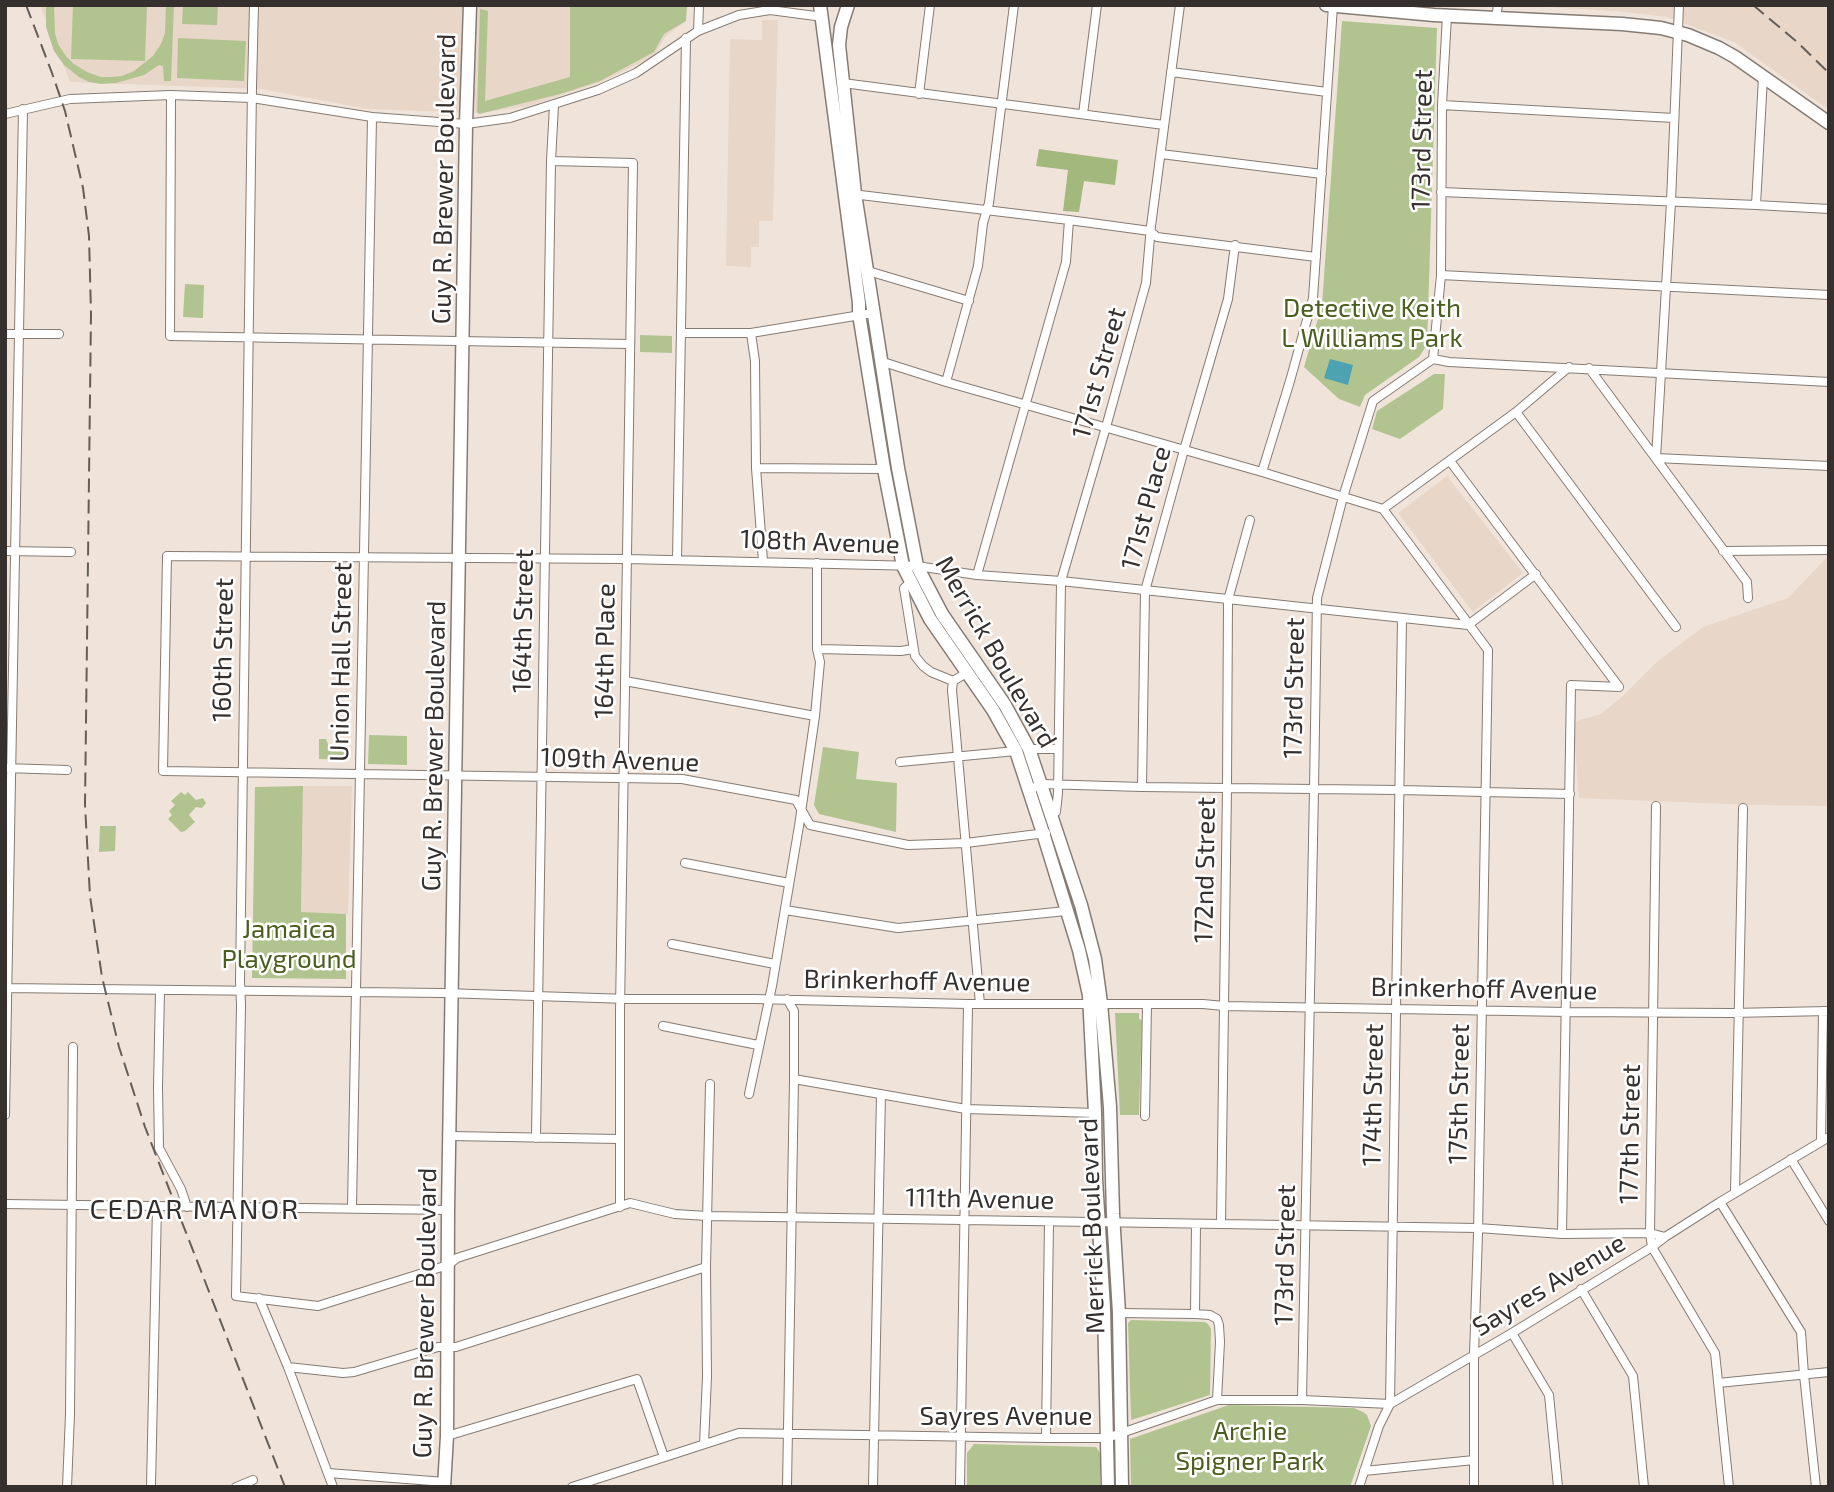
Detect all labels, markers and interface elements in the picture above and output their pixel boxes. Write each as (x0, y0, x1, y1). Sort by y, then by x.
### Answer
street label: Guy R. Brewer Boulevard (426, 33, 462, 325)
street label: 173rd Street (1405, 69, 1439, 211)
park label: Detective Keith L Williams Park (1281, 292, 1463, 354)
street label: 171st Street (1065, 304, 1133, 442)
street label: 171st Place (1115, 443, 1177, 573)
street label: 108th Avenue (740, 524, 900, 560)
street label: 164th Street (506, 549, 540, 693)
street label: Merrick Boulevard (928, 551, 1064, 753)
street label: Union Hall Street (324, 562, 358, 762)
street label: 160th Street (206, 578, 240, 722)
street label: 164th Place (588, 583, 622, 719)
street label: Guy R. Brewer Boulevard (416, 600, 452, 892)
street label: 173rd Street (1277, 617, 1311, 759)
street label: 109th Avenue (540, 742, 700, 778)
street label: 172nd Street (1188, 797, 1222, 943)
park label: Jamaica Playground (221, 913, 357, 974)
street label: Brinkerhoff Avenue (803, 963, 1031, 999)
street label: Brinkerhoff Avenue (1370, 971, 1598, 1007)
street label: 174th Street (1356, 1023, 1390, 1167)
street label: 175th Street (1442, 1023, 1476, 1165)
street label: 177th Street (1613, 1064, 1647, 1204)
street label: Merrick Boulevard (1073, 1117, 1111, 1335)
street label: Guy R. Brewer Boulevard (407, 1167, 443, 1459)
street label: 111th Avenue (905, 1182, 1055, 1216)
street label: 173rd Street (1268, 1184, 1302, 1326)
district label: CEDAR MANOR (91, 1193, 299, 1227)
street label: Sayres Avenue (1467, 1227, 1631, 1343)
street label: Sayres Avenue (920, 1400, 1092, 1432)
park label: Archie Spigner Park (1175, 1415, 1325, 1476)

